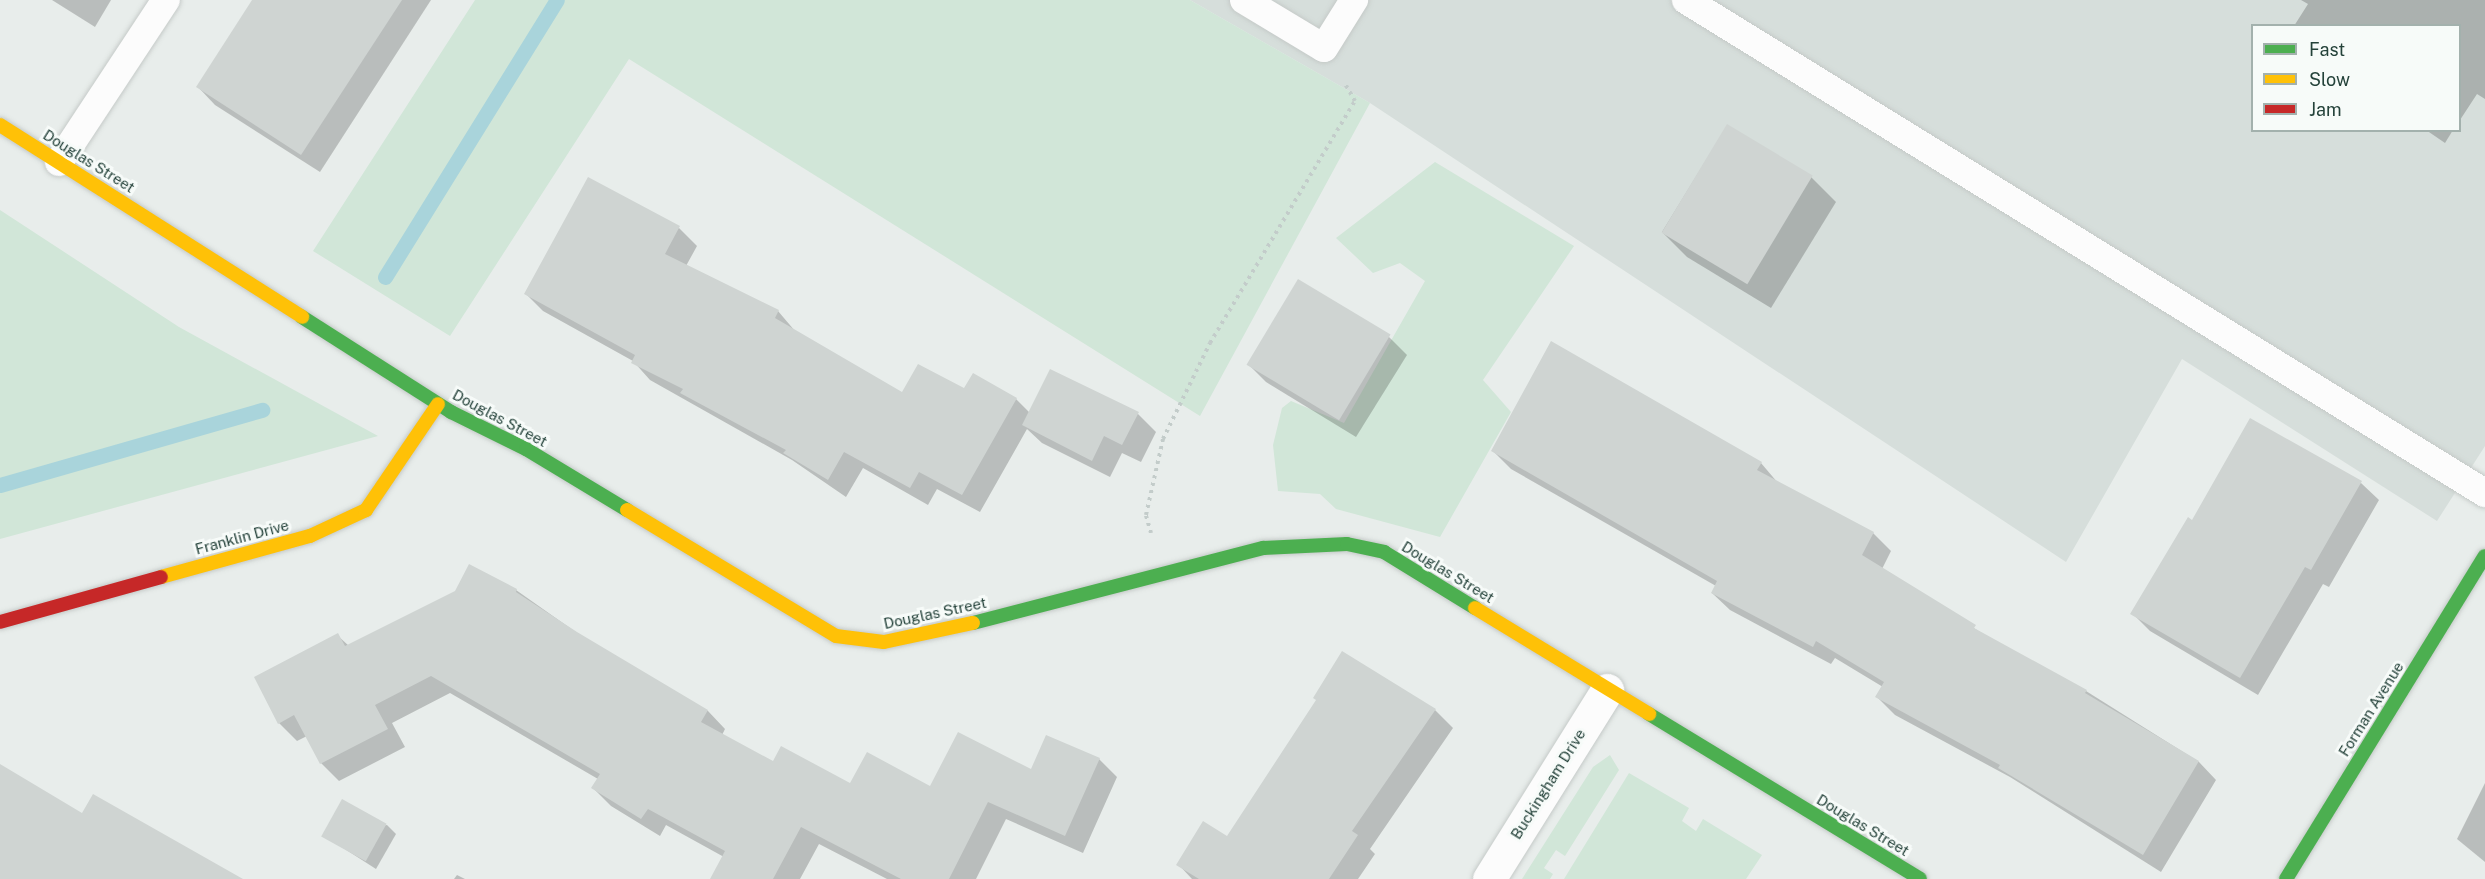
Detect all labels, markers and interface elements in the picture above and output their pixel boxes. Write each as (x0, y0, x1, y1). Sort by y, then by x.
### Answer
legend (2251, 24, 2461, 132)
text: Fast (2309, 39, 2345, 60)
text: Slow (2309, 69, 2350, 90)
text: Jam (2309, 99, 2342, 120)
street label: Douglas Street (40, 126, 138, 196)
street label: Douglas Street (450, 385, 550, 451)
street label: Franklin Drive (193, 516, 291, 558)
street label: Douglas Street (1399, 537, 1497, 607)
street label: Douglas Street (882, 593, 988, 633)
street label: Forman Avenue (2335, 658, 2407, 760)
street label: Buckingham Drive (1507, 726, 1589, 842)
street label: Douglas Street (1814, 790, 1912, 860)

